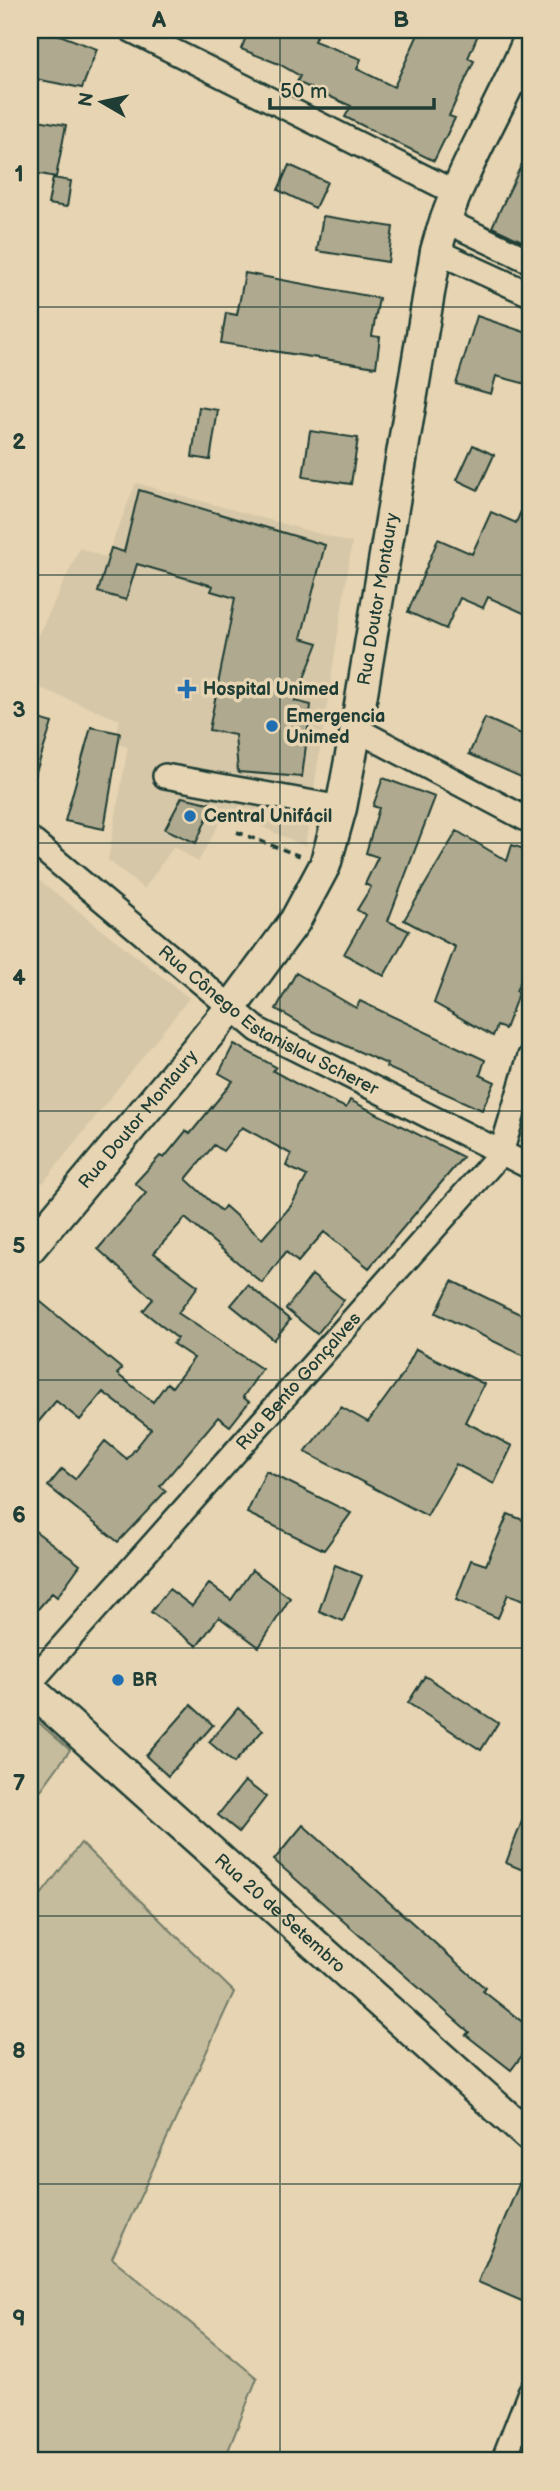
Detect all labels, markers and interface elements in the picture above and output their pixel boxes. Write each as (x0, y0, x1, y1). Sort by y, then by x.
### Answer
text: A (151, 6, 167, 34)
text: B (393, 6, 409, 34)
north arrow (66, 66, 136, 136)
scale bar (270, 66, 434, 110)
text: 50 m (280, 79, 327, 104)
text: N (74, 91, 99, 108)
text: 1 (14, 160, 24, 188)
text: 2 (12, 428, 26, 456)
street label: Rua Doutor Montaury (353, 511, 403, 687)
marker: Hospital Unimed (177, 679, 197, 699)
place label: Hospital Unimed (203, 679, 339, 700)
text: 3 (12, 696, 26, 724)
place label: Emergencia Unimed (286, 706, 385, 748)
marker: Emergencia Unimed (264, 718, 280, 734)
place label: Central Unifácil (204, 806, 332, 827)
marker: Central Unifácil (182, 808, 198, 824)
street label: Rua Cônego Estanislau Scherer (154, 941, 382, 1100)
text: 4 (12, 964, 26, 992)
street label: Rua Doutor Montaury (74, 1045, 202, 1193)
text: 5 (12, 1232, 26, 1260)
street label: Rua Bento Gonçalves (232, 1308, 365, 1454)
text: 6 (12, 1501, 26, 1529)
place label: BR (132, 1670, 157, 1691)
marker: BR (110, 1672, 126, 1688)
text: 7 (13, 1769, 26, 1797)
street label: Rua 20 de Setembro (211, 1849, 350, 1977)
text: 8 (12, 2037, 26, 2065)
text: 9 (12, 2305, 26, 2333)

